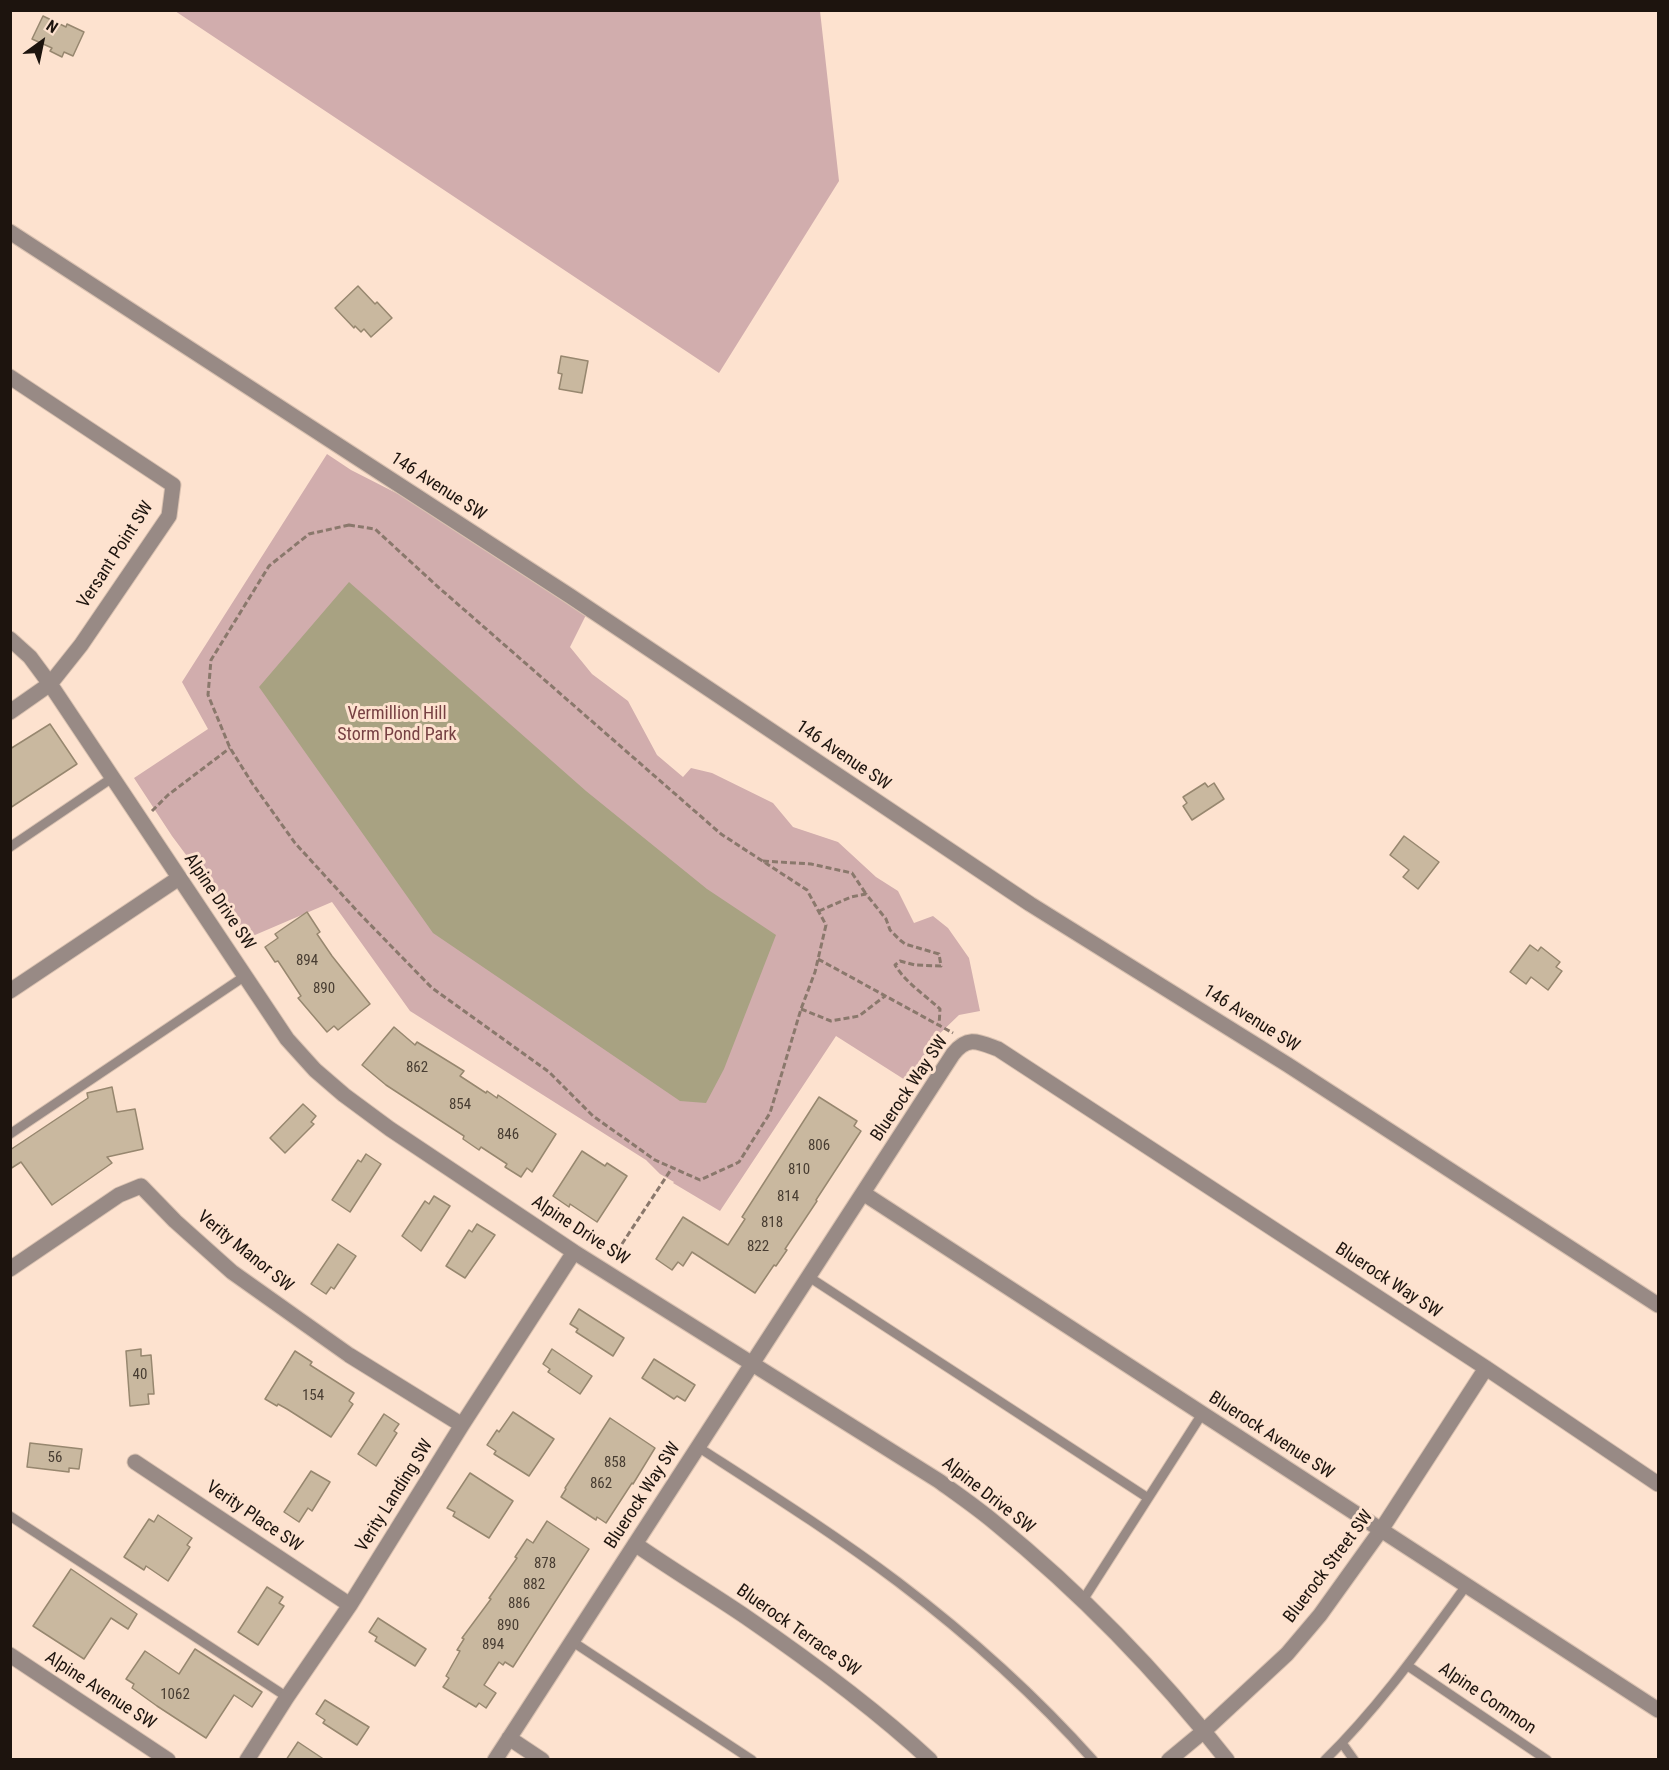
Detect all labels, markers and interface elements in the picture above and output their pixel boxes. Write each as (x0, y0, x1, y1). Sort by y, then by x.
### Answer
north arrow (12, 12, 72, 72)
text: N (43, 16, 61, 37)
street label: 146 Avenue SW (386, 448, 490, 526)
street label: Versant Point SW (73, 498, 159, 612)
park label: Vermillion Hill Storm Pond Park (337, 703, 457, 746)
street label: 146 Avenue SW (791, 716, 895, 796)
street label: Alpine Drive SW (179, 850, 259, 954)
house number: 894 (296, 952, 318, 970)
house number: 890 (313, 980, 335, 998)
street label: 146 Avenue SW (1199, 981, 1303, 1057)
street label: Bluerock Way SW (867, 1032, 953, 1146)
house number: 862 (406, 1059, 428, 1077)
house number: 854 (449, 1096, 471, 1114)
house number: 846 (497, 1126, 519, 1144)
house number: 806 (808, 1137, 830, 1155)
house number: 810 (788, 1161, 810, 1179)
house number: 814 (777, 1188, 799, 1206)
street label: Alpine Drive SW (527, 1191, 633, 1271)
street label: Verity Manor SW (193, 1207, 297, 1297)
house number: 818 (761, 1214, 783, 1232)
house number: 822 (747, 1238, 769, 1256)
street label: Bluerock Way SW (1331, 1239, 1445, 1323)
house number: 40 (133, 1366, 147, 1384)
house number: 154 (302, 1387, 324, 1405)
street label: Bluerock Avenue SW (1204, 1387, 1338, 1485)
street label: Verity Landing SW (352, 1436, 438, 1556)
street label: Bluerock Way SW (601, 1439, 685, 1553)
house number: 56 (48, 1449, 62, 1467)
street label: Alpine Drive SW (937, 1453, 1039, 1539)
house number: 858 (604, 1454, 626, 1472)
house number: 862 (590, 1475, 612, 1493)
street label: Verity Place SW (202, 1477, 306, 1557)
street label: Bluerock Street SW (1280, 1506, 1378, 1628)
house number: 878 (534, 1555, 556, 1573)
house number: 882 (523, 1576, 545, 1594)
street label: Bluerock Terrace SW (732, 1580, 864, 1682)
house number: 886 (508, 1595, 530, 1613)
house number: 890 (497, 1617, 519, 1635)
house number: 894 (482, 1636, 504, 1654)
street label: Alpine Avenue SW (41, 1647, 159, 1735)
street label: Alpine Common (1434, 1658, 1540, 1740)
house number: 1062 (160, 1686, 190, 1704)

